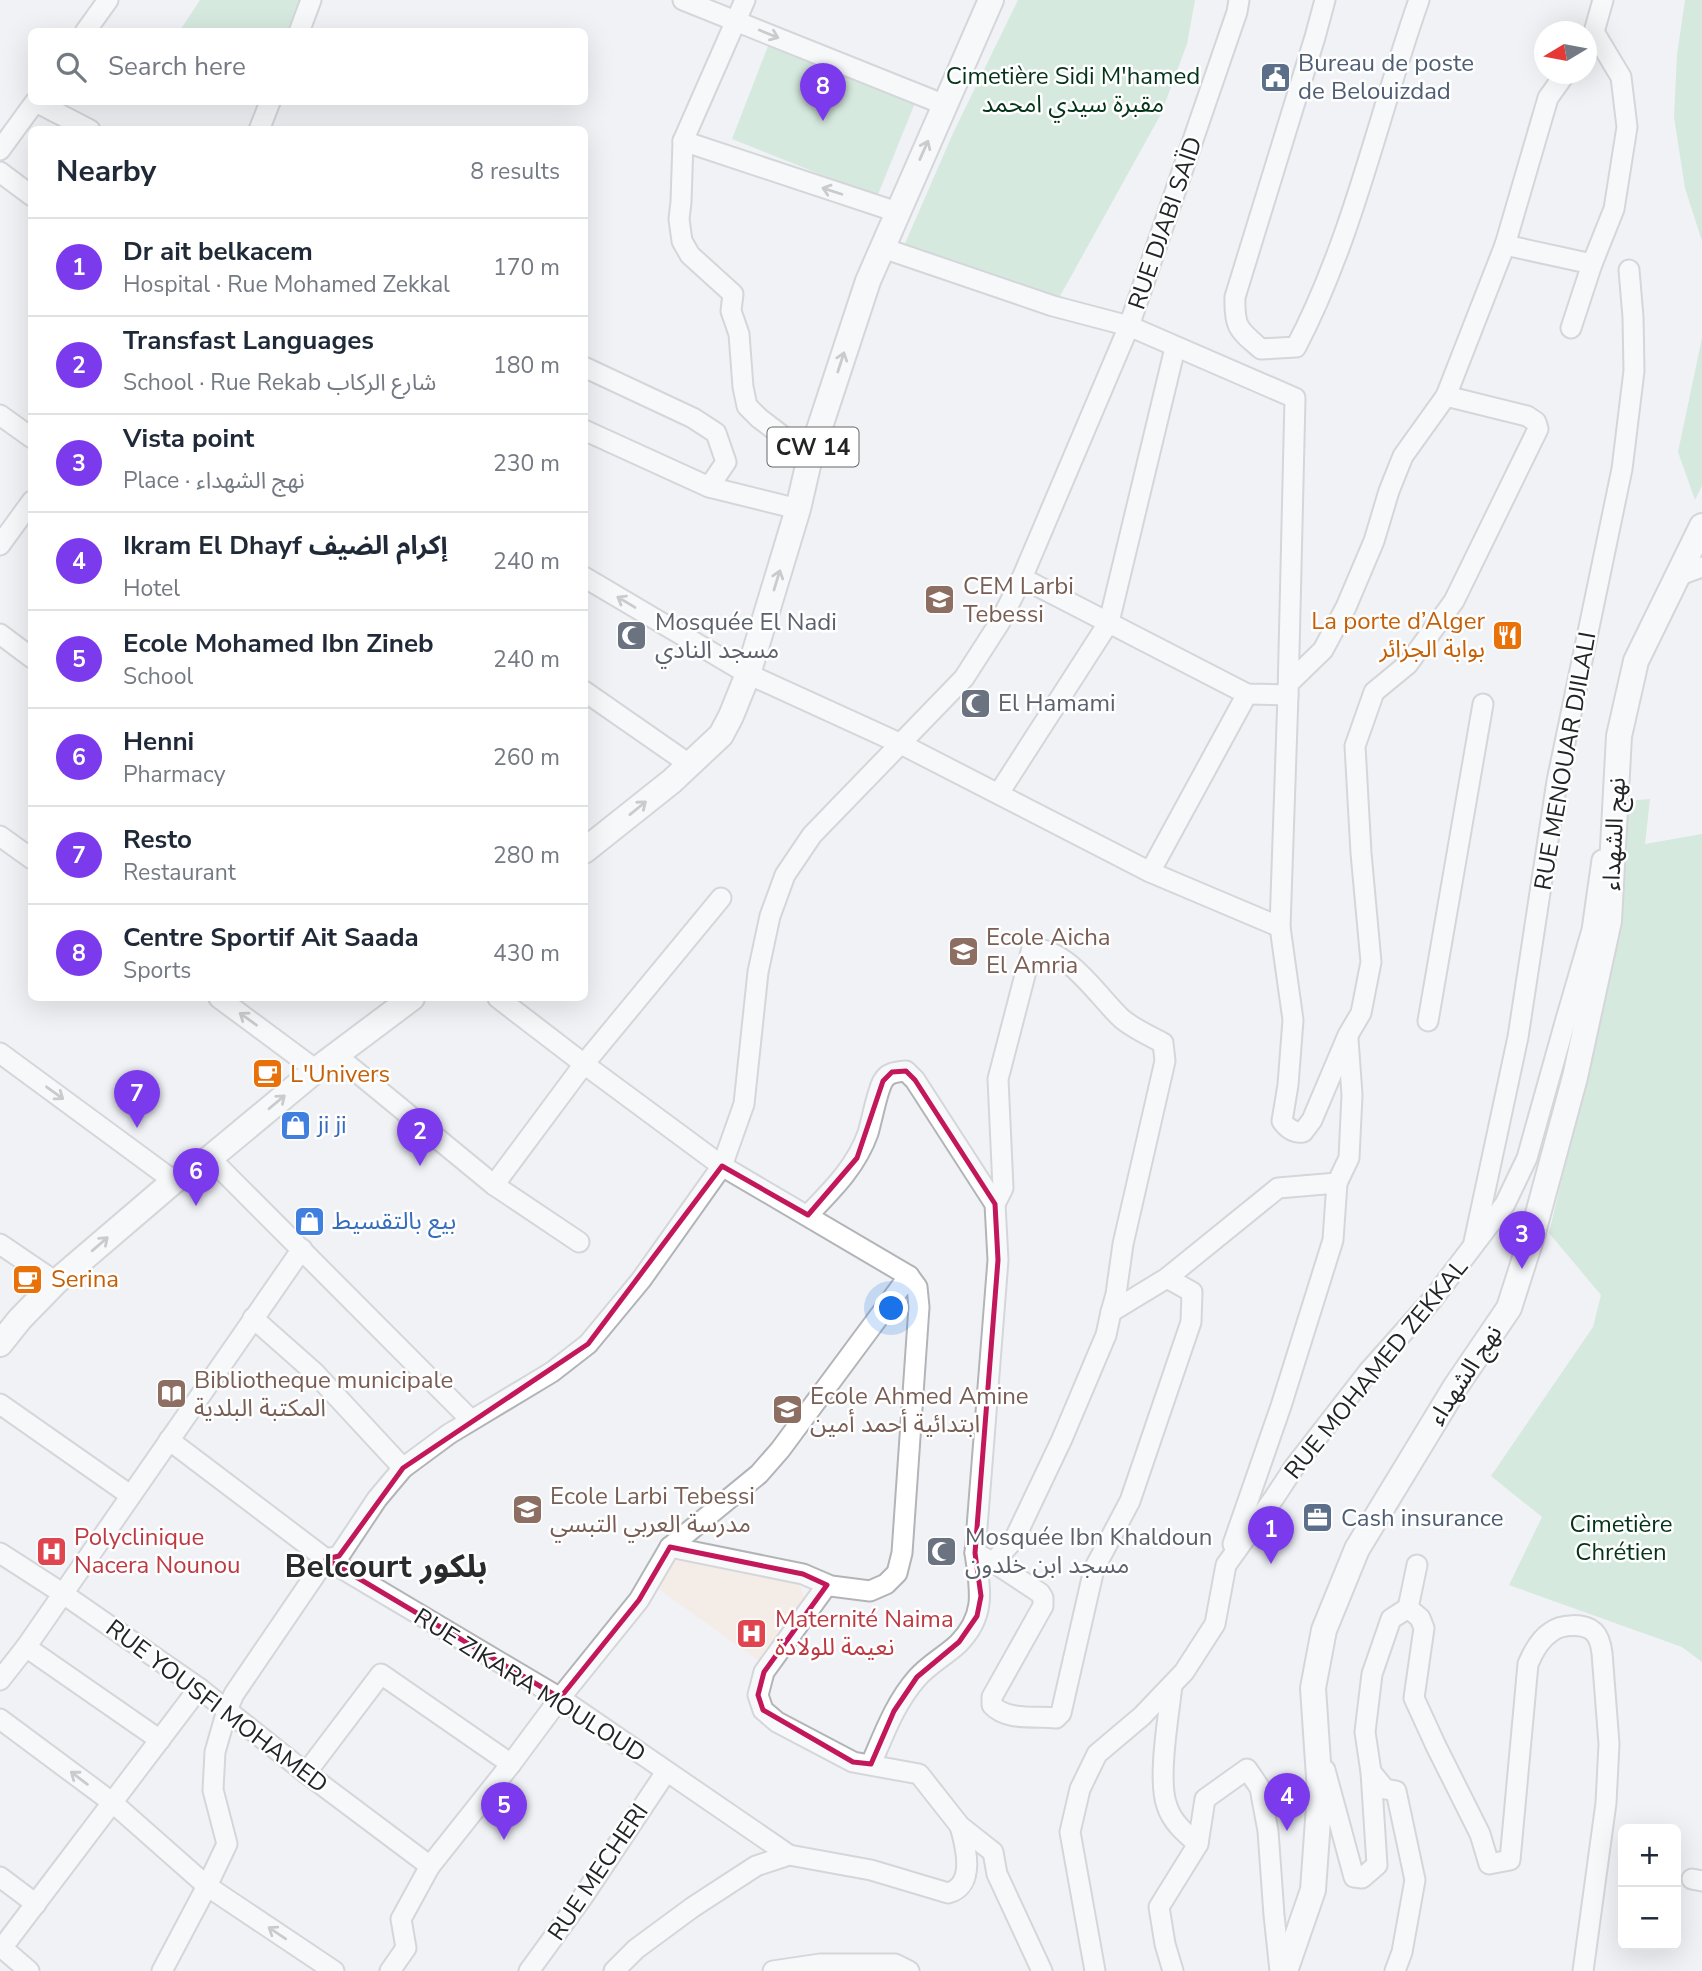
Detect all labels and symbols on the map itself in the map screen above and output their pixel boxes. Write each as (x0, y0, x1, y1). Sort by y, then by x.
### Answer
north arrow (1534, 21, 1597, 84)
one-way arrow (757, 29, 779, 42)
place label: Bureau de poste de Belouizdad (1298, 47, 1474, 107)
park label: Cimetière Sidi M'hamed مقبرة سيدي امحمد (946, 60, 1200, 123)
public building icon: Bureau de poste de Belouizdad (1258, 60, 1292, 94)
pin: 8 (800, 63, 846, 121)
street label: RUE DJABI SAÏD (1120, 132, 1210, 314)
one-way arrow (918, 140, 931, 161)
one-way arrow (821, 183, 843, 196)
one-way arrow (836, 351, 848, 373)
road number: CW 14 (768, 428, 858, 466)
one-way arrow (771, 569, 784, 591)
place label: CEM Larbi Tebessi (963, 570, 1074, 630)
school or university icon: CEM Larbi Tebessi (923, 583, 957, 617)
one-way arrow (617, 594, 637, 608)
place label: La porte d’Alger بوابة الجزائر (1311, 605, 1485, 665)
place label: Mosquée El Nadi مسجد النادي (655, 606, 837, 669)
restaurant icon: La porte d’Alger بوابة الجزائر (1491, 618, 1525, 652)
mosque icon: Mosquée El Nadi مسجد النادي (615, 619, 649, 653)
street label: RUE MENOUAR DJILALI (1527, 629, 1603, 893)
mosque icon: El Hamami (958, 686, 992, 720)
place label: El Hamami (998, 687, 1116, 719)
street label: نهج الشهداء (1595, 777, 1634, 891)
one-way arrow (628, 801, 646, 816)
place label: Ecole Aicha El Amria (986, 921, 1111, 981)
school or university icon: Ecole Aicha El Amria (946, 934, 980, 968)
one-way arrow (238, 1012, 257, 1027)
cafe icon: L'Univers (250, 1057, 284, 1091)
place label: L'Univers (290, 1058, 390, 1090)
pin: 7 (114, 1070, 160, 1128)
one-way arrow (45, 1086, 64, 1100)
one-way arrow (268, 1094, 286, 1110)
shop icon: ji ji (278, 1108, 312, 1142)
pin: 2 (397, 1108, 443, 1166)
place label: ji ji (316, 1109, 347, 1141)
pin: 6 (173, 1148, 219, 1206)
shop icon: بيع بالتقسيط (292, 1204, 326, 1238)
place label: بيع بالتقسيط (332, 1205, 456, 1238)
pin: 3 (1499, 1211, 1545, 1269)
one-way arrow (91, 1236, 109, 1252)
street label: RUE MOHAMED ZEKKAL (1277, 1252, 1475, 1486)
cafe icon: Serina (11, 1262, 45, 1296)
place label: Serina (51, 1263, 119, 1295)
your location (874, 1291, 908, 1325)
street label: نهج الشهداء (1421, 1319, 1510, 1432)
place label: Bibliotheque municipale المكتبة البلدية (194, 1364, 453, 1424)
library icon: Bibliotheque municipale المكتبة البلدية (154, 1377, 188, 1411)
place label: Ecole Ahmed Amine ابتدائية أحمد أمين (810, 1380, 1029, 1440)
school or university icon: Ecole Ahmed Amine ابتدائية أحمد أمين (770, 1393, 804, 1427)
place label: Ecole Larbi Tebessi مدرسة العربي التبسي (550, 1480, 755, 1543)
school or university icon: Ecole Larbi Tebessi مدرسة العربي التبسي (510, 1493, 544, 1527)
office icon: Cash insurance (1301, 1501, 1335, 1535)
place label: Cash insurance (1341, 1502, 1504, 1534)
pin: 1 (1248, 1506, 1294, 1564)
park label: Cimetière Chrétien (1570, 1508, 1672, 1568)
place label: Polyclinique Nacera Nounou (74, 1521, 241, 1581)
place label: Mosquée Ibn Khaldoun مسجد ابن خلدون (965, 1521, 1212, 1581)
hospital icon: Polyclinique Nacera Nounou (34, 1534, 68, 1568)
mosque icon: Mosquée Ibn Khaldoun مسجد ابن خلدون (925, 1534, 959, 1568)
district label: Belcourt بلكور (285, 1545, 487, 1588)
street label: RUE ZIKARA MOULOUD (408, 1601, 652, 1769)
place label: Maternité Naima نعيمة للولادة (775, 1603, 954, 1663)
street label: RUE YOUSFI MOHAMED (100, 1612, 334, 1800)
hospital icon: Maternité Naima نعيمة للولادة (735, 1616, 769, 1650)
one-way arrow (70, 1771, 89, 1785)
pin: 4 (1264, 1773, 1310, 1831)
pin: 5 (481, 1782, 527, 1840)
street label: RUE MECHERI (540, 1797, 656, 1947)
one-way arrow (268, 1926, 288, 1940)

